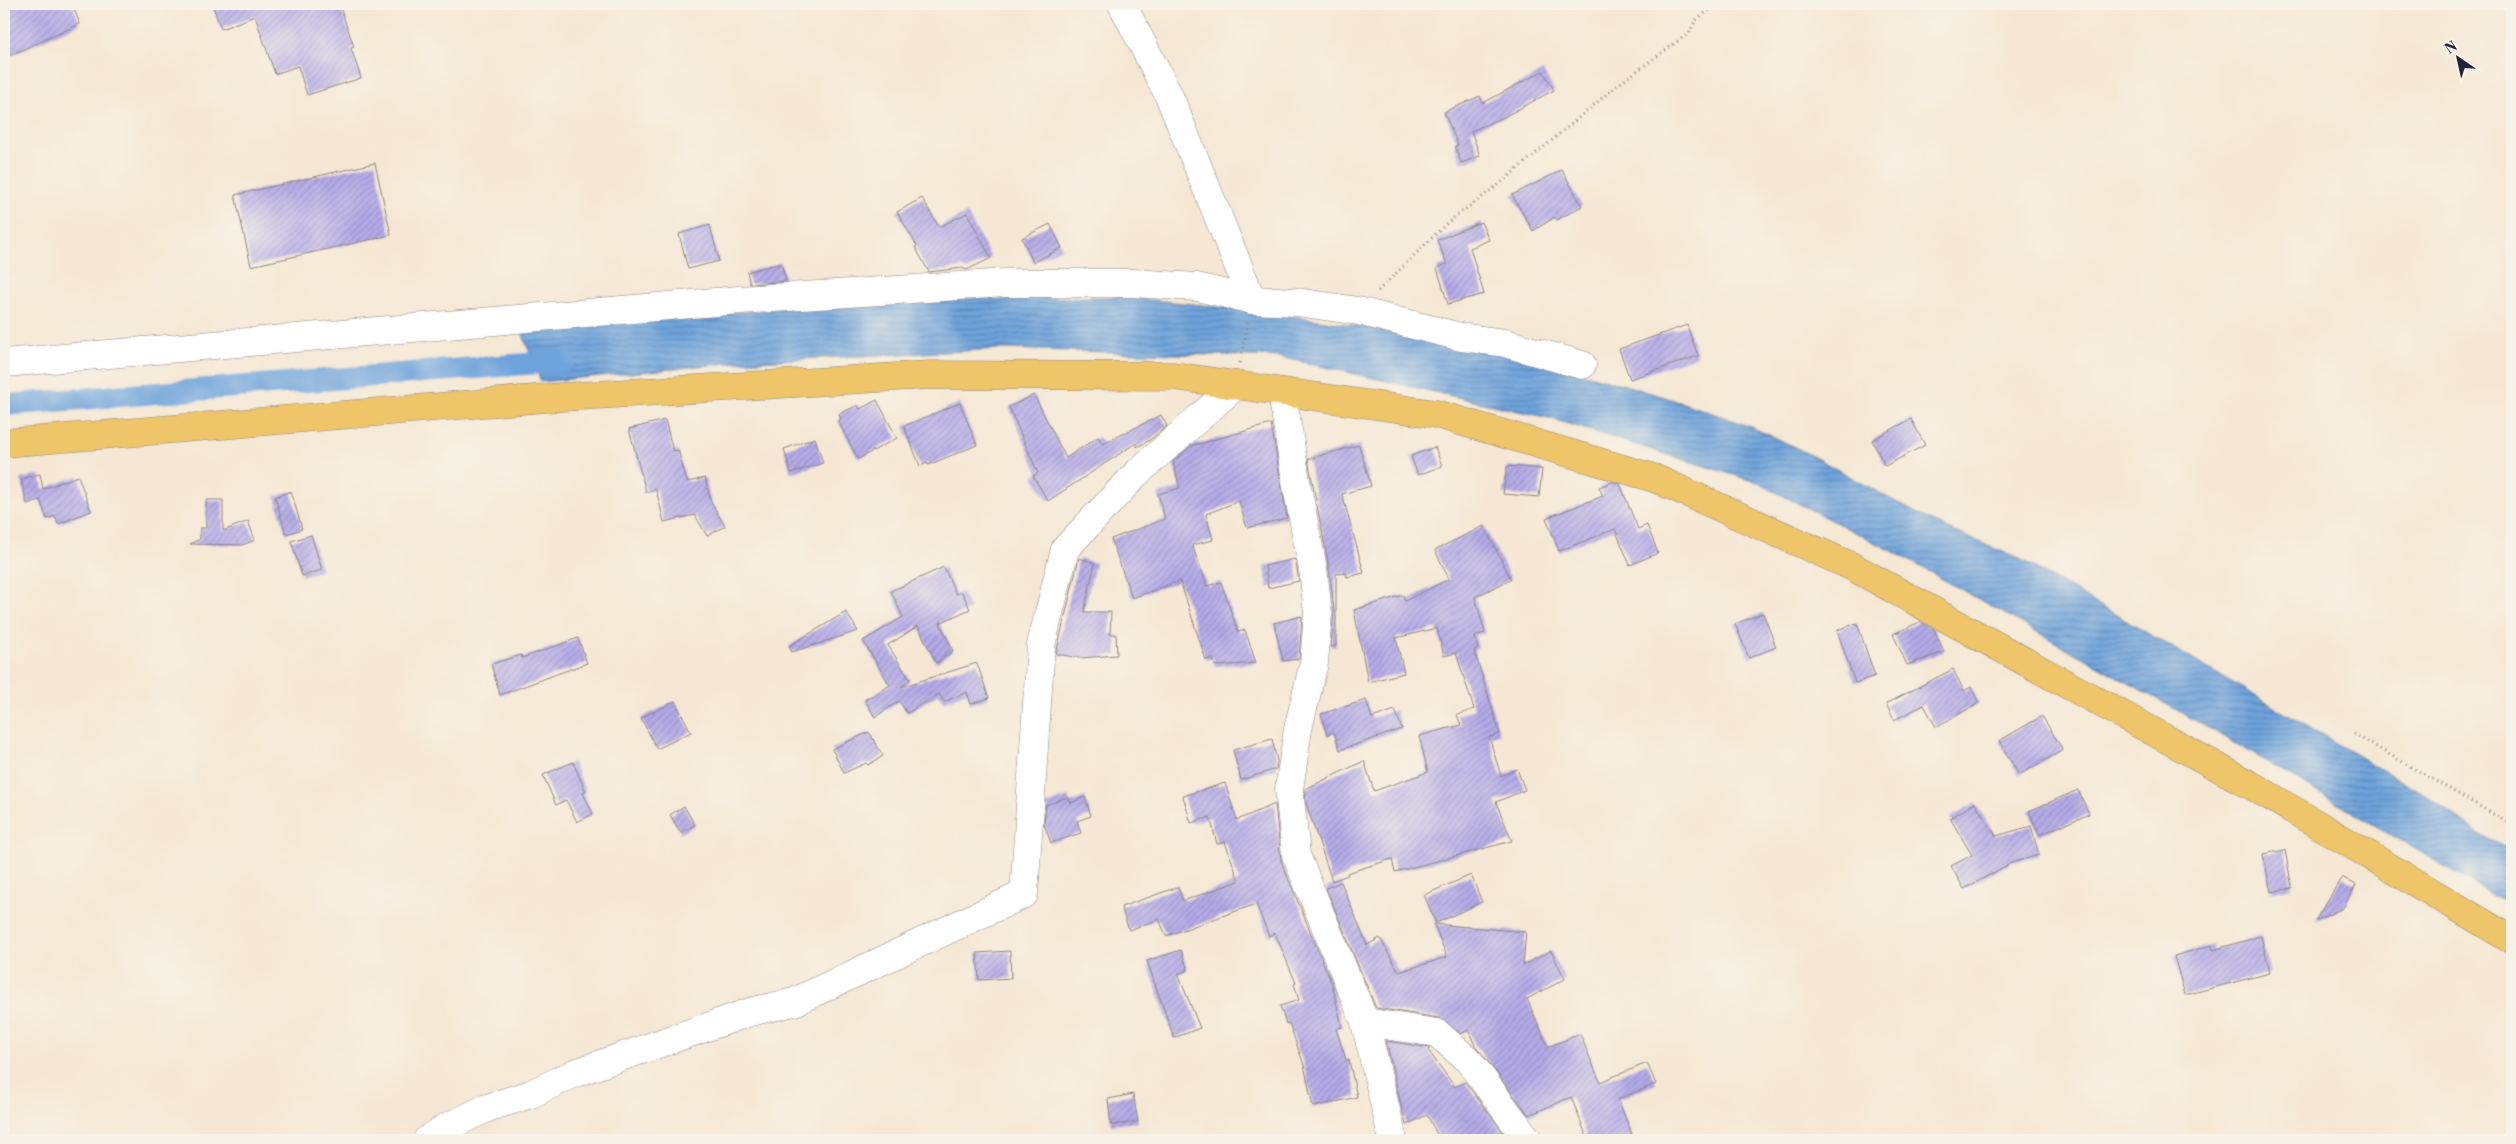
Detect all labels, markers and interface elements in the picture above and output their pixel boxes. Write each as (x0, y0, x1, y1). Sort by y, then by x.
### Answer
north arrow (2434, 32, 2484, 82)
text: N (2442, 37, 2461, 59)

